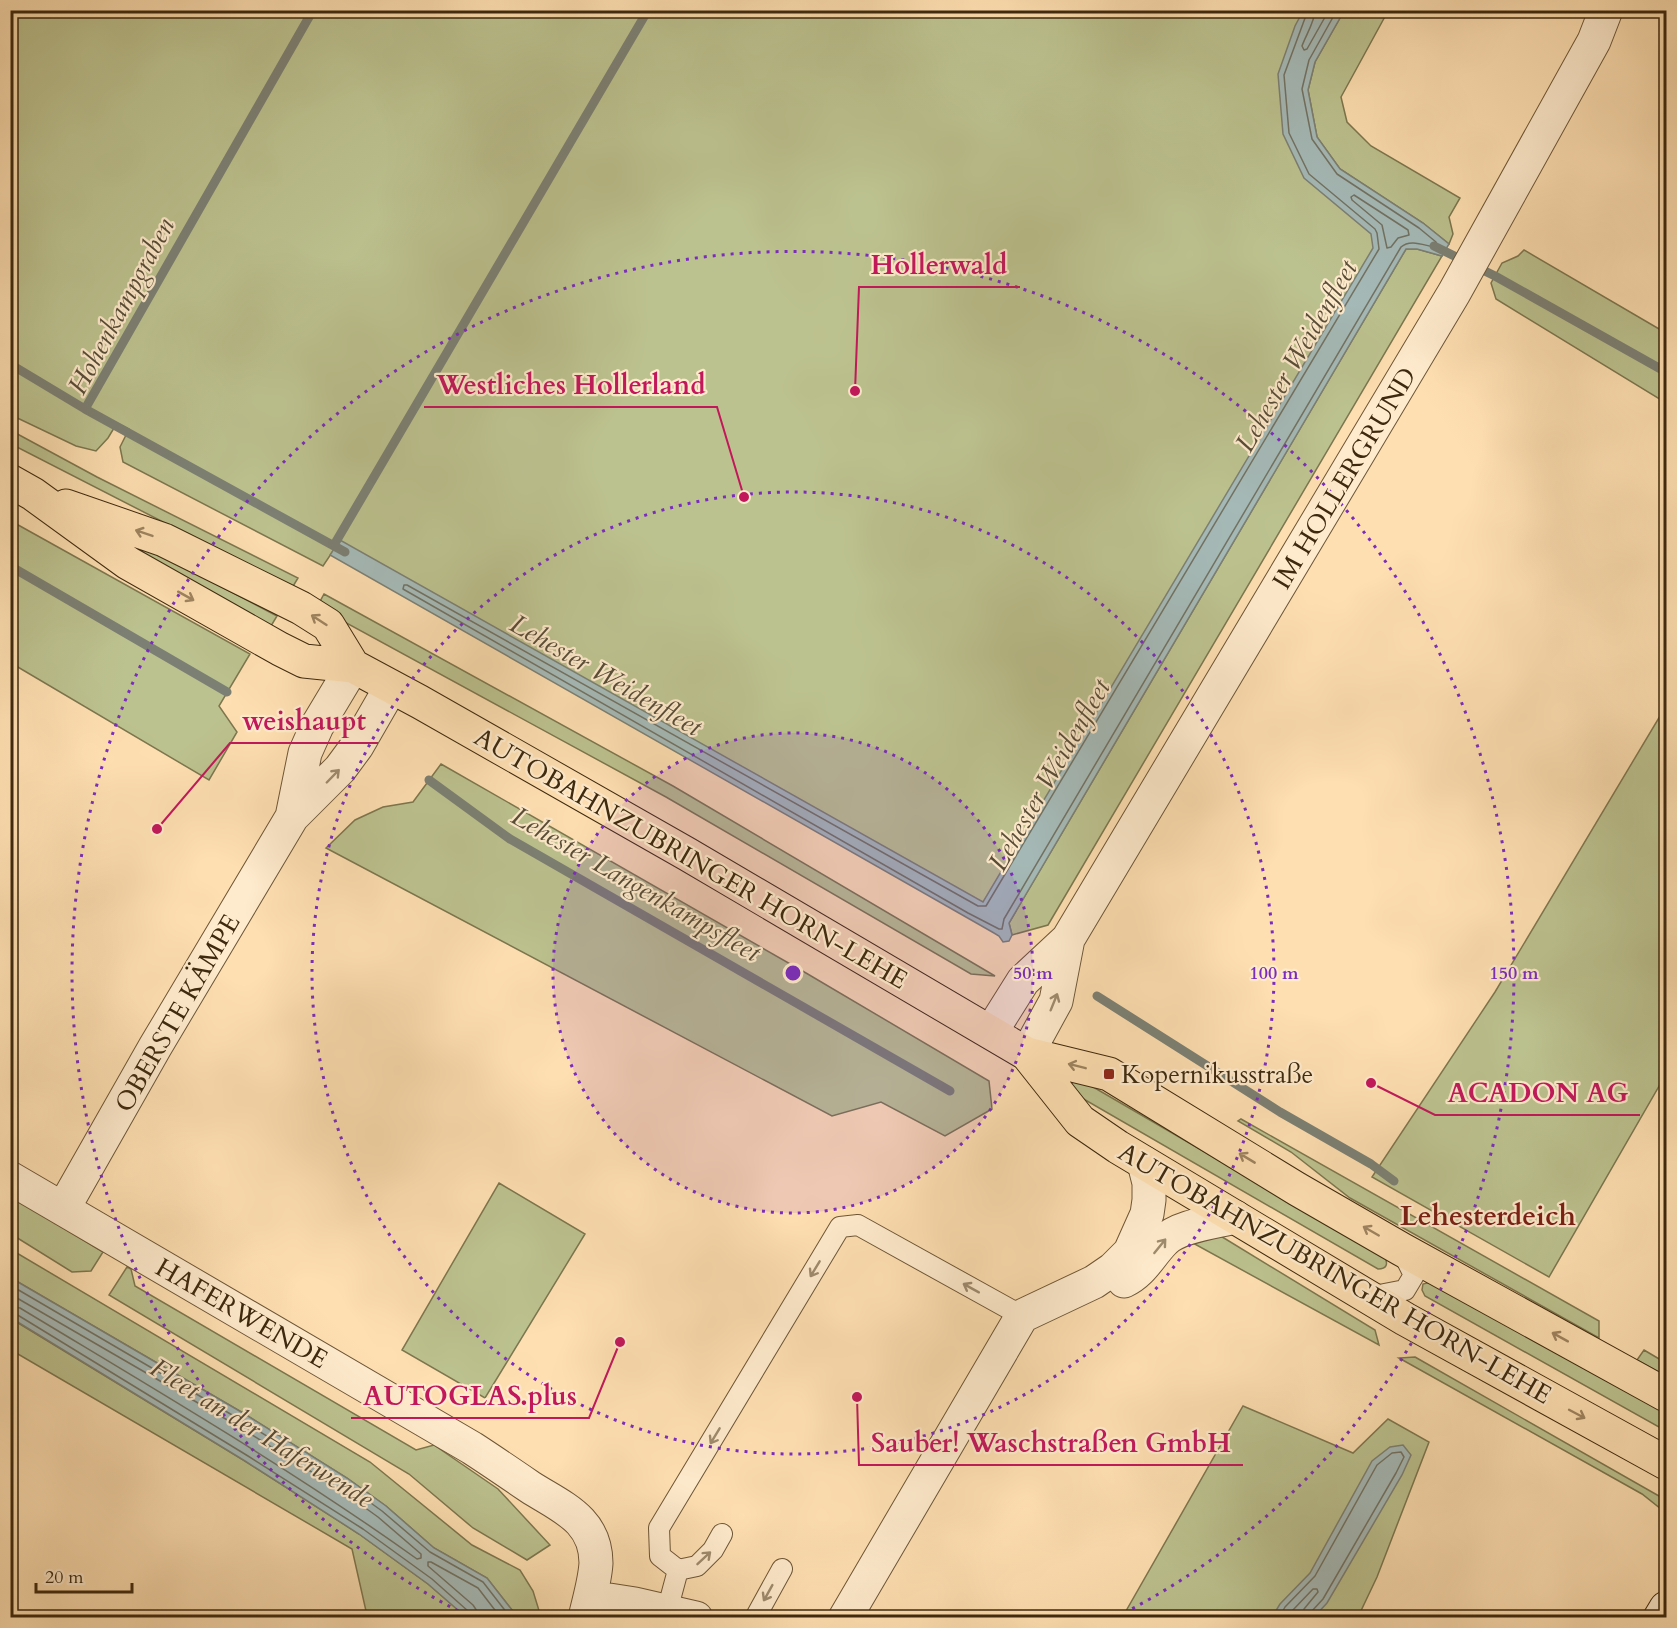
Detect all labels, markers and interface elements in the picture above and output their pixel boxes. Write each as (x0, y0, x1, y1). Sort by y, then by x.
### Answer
water label: Hohenkampgraben (59, 211, 184, 401)
callout: Hollerwald (859, 242, 1020, 287)
text: Hollerwald (871, 247, 1008, 284)
water label: Lehester Weidenfleet (1226, 252, 1367, 459)
street label: IM HOLLERGRUND (1264, 361, 1425, 596)
callout: Westliches Hollerland (424, 362, 717, 407)
text: Westliches Hollerland (435, 367, 706, 404)
one-way arrow (136, 527, 154, 538)
one-way arrow (177, 590, 194, 602)
water label: Lehester Weidenfleet (503, 605, 710, 746)
one-way arrow (311, 613, 328, 625)
water label: Lehester Weidenfleet (979, 671, 1120, 878)
callout: weishaupt (230, 698, 378, 743)
text: weishaupt (242, 703, 367, 740)
street label: AUTOBAHNZUBRINGER HORN-LEHE (468, 720, 914, 997)
one-way arrow (326, 768, 340, 783)
water label: Lehester Langenkampsfleet (504, 798, 768, 972)
street label: OBERSTE KÄMPE (107, 908, 248, 1119)
text: 50 m (1013, 961, 1053, 986)
text: 100 m (1249, 961, 1299, 986)
text: 150 m (1489, 961, 1539, 986)
centre of rings (783, 963, 803, 983)
one-way arrow (1049, 994, 1060, 1012)
place label: Kopernikusstraße (1121, 1057, 1313, 1092)
one-way arrow (1068, 1060, 1087, 1072)
marker: Kopernikusstraße (1102, 1067, 1116, 1081)
callout: ACADON AG (1435, 1070, 1640, 1115)
text: ACADON AG (1447, 1075, 1629, 1112)
street label: AUTOBAHNZUBRINGER HORN-LEHE (1112, 1135, 1558, 1412)
one-way arrow (1239, 1152, 1256, 1164)
district label: Lehesterdeich (1400, 1197, 1577, 1235)
one-way arrow (1363, 1225, 1380, 1237)
one-way arrow (1153, 1239, 1167, 1254)
street label: HAFERWENDE (149, 1250, 334, 1377)
one-way arrow (809, 1260, 821, 1277)
one-way arrow (962, 1281, 979, 1293)
one-way arrow (1552, 1331, 1569, 1343)
water label: Fleet an der Haferwende (143, 1350, 381, 1517)
callout: AUTOGLAS.plus (351, 1373, 589, 1418)
text: AUTOGLAS.plus (363, 1378, 577, 1415)
one-way arrow (1567, 1409, 1585, 1420)
callout: Sauber! Waschstraßen GmbH (859, 1420, 1243, 1465)
text: Sauber! Waschstraßen GmbH (871, 1425, 1231, 1462)
one-way arrow (708, 1427, 720, 1444)
one-way arrow (697, 1551, 712, 1566)
scale bar (36, 1556, 132, 1594)
text: 20 m (45, 1565, 84, 1590)
one-way arrow (762, 1584, 774, 1601)

